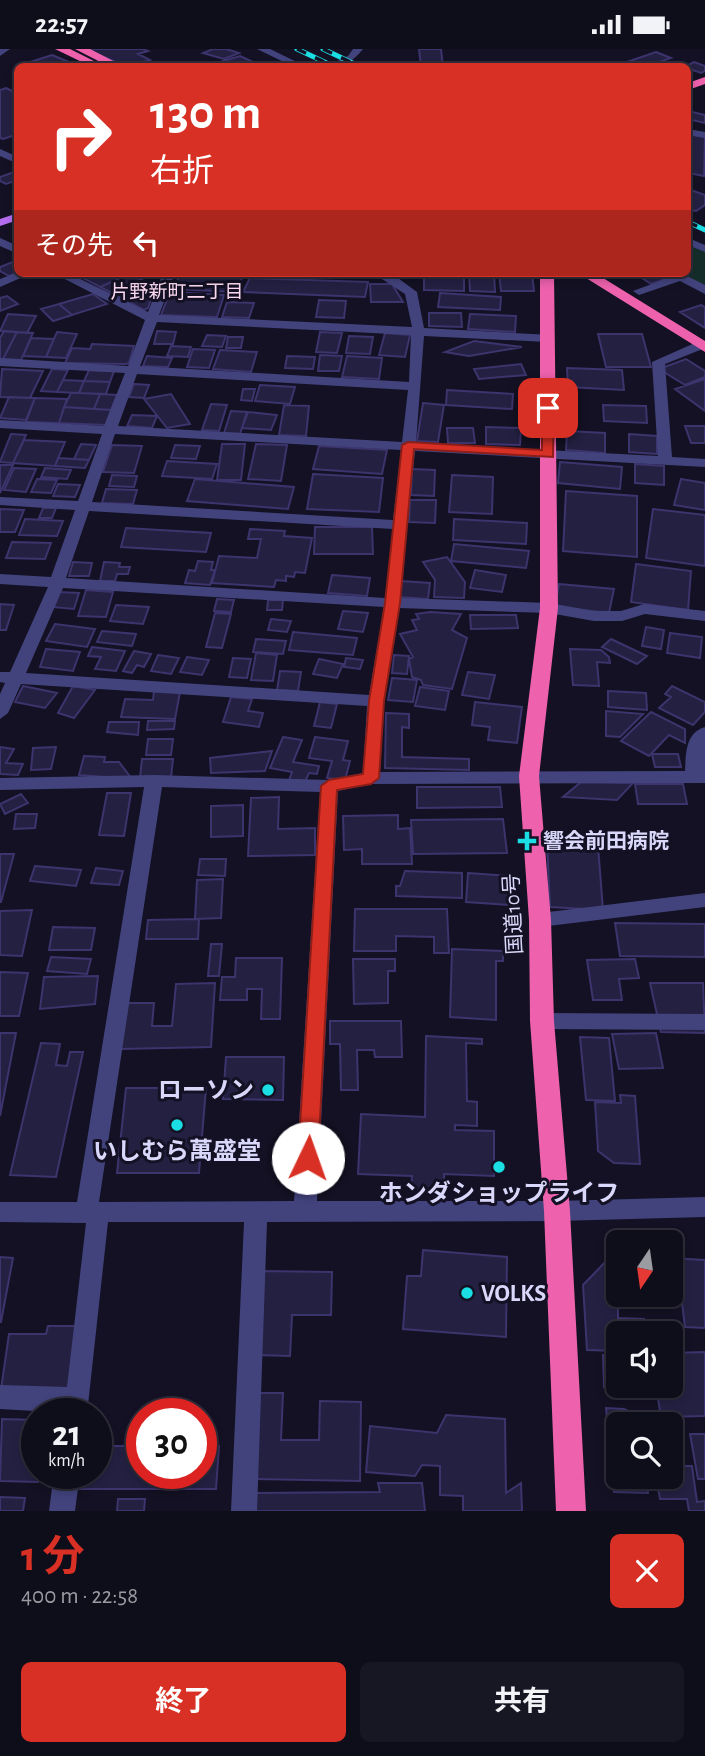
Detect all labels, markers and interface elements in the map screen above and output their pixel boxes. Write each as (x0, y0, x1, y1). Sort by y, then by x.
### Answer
text: 22:57 (35, 11, 88, 37)
text: 130 m (150, 89, 261, 138)
icon: right (35, 91, 126, 182)
text: 右折 (150, 155, 214, 187)
icon: left (127, 224, 165, 262)
text: その先 (35, 233, 113, 259)
district label: 片野新町二丁目 (110, 282, 244, 302)
pin (518, 378, 578, 438)
icon: arrive (529, 389, 567, 427)
place label: 響会前田病院 (543, 829, 669, 852)
marker: 響会前田病院 (517, 831, 537, 851)
street label: 国道10号 (500, 873, 526, 955)
place label: ローソン (158, 1079, 254, 1103)
marker: ローソン (260, 1082, 276, 1098)
marker: いしむら萬盛堂 (169, 1117, 185, 1133)
position arrow (271, 1121, 345, 1195)
place label: いしむら萬盛堂 (93, 1138, 261, 1164)
marker: ホンダショップライフ (491, 1159, 507, 1175)
place label: ホンダショップライフ (379, 1180, 619, 1206)
north arrow (606, 1230, 682, 1307)
map controls (606, 1230, 683, 1489)
place label: VOLKS (481, 1282, 546, 1306)
marker: VOLKS (459, 1285, 475, 1301)
button: sound (606, 1321, 683, 1398)
speed limit sign: 30 (126, 1398, 217, 1489)
button: search (606, 1412, 683, 1489)
text: 21 (52, 1417, 81, 1452)
text: km/h (48, 1452, 85, 1470)
button: close (610, 1534, 684, 1608)
text: 1 分 (21, 1536, 84, 1578)
text: 400 m · 22:58 (21, 1585, 138, 1608)
button: 終了 (21, 1662, 346, 1742)
button: 共有 (360, 1662, 684, 1742)

